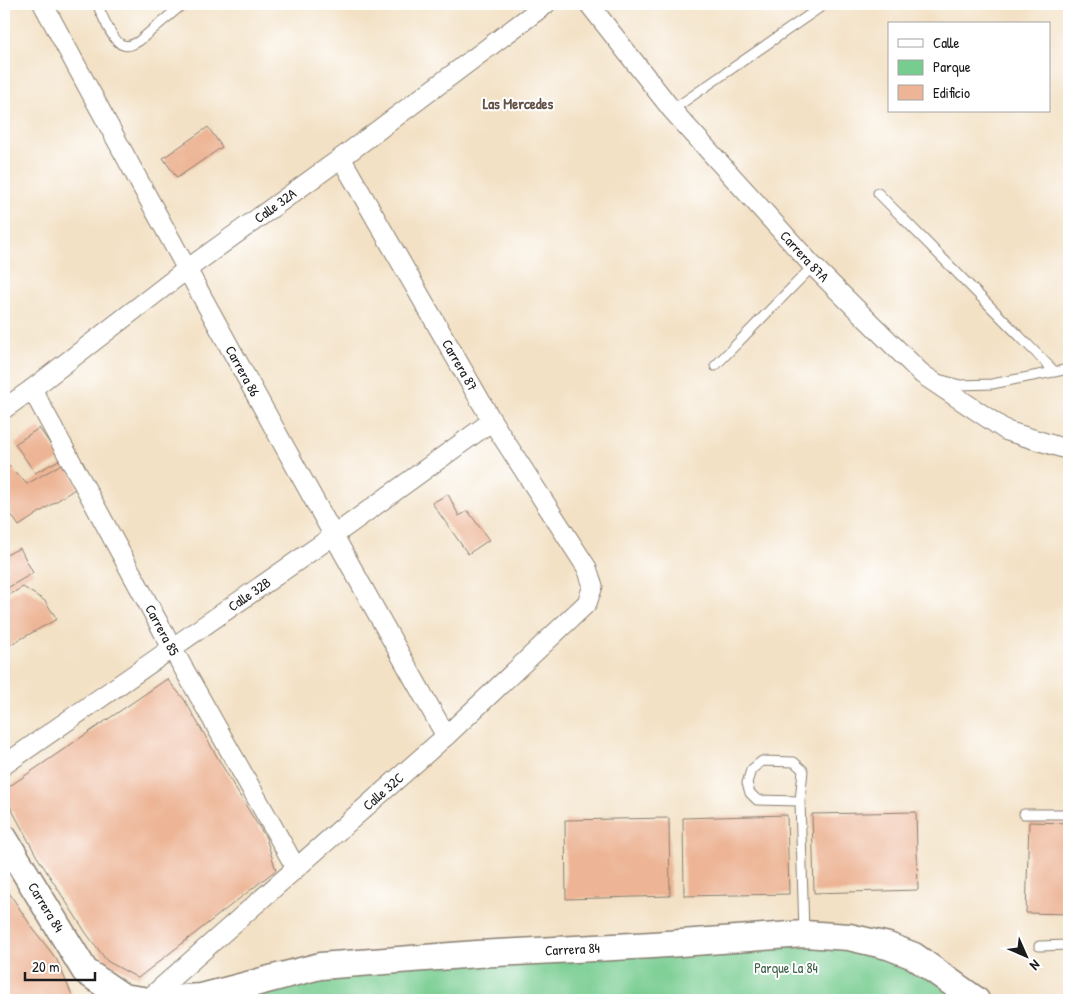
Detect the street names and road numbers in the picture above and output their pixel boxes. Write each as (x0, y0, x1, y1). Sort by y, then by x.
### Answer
street label: Calle 32A (250, 183, 300, 227)
street label: Carrera 87A (776, 226, 834, 286)
street label: Carrera 87 (438, 335, 483, 394)
street label: Carrera 86 (222, 342, 265, 400)
street label: Calle 32B (224, 572, 274, 615)
street label: Carrera 85 (141, 601, 184, 659)
street label: Calle 32C (358, 768, 408, 814)
street label: Carrera 84 (24, 878, 69, 935)
street label: Carrera 84 (544, 938, 600, 960)

